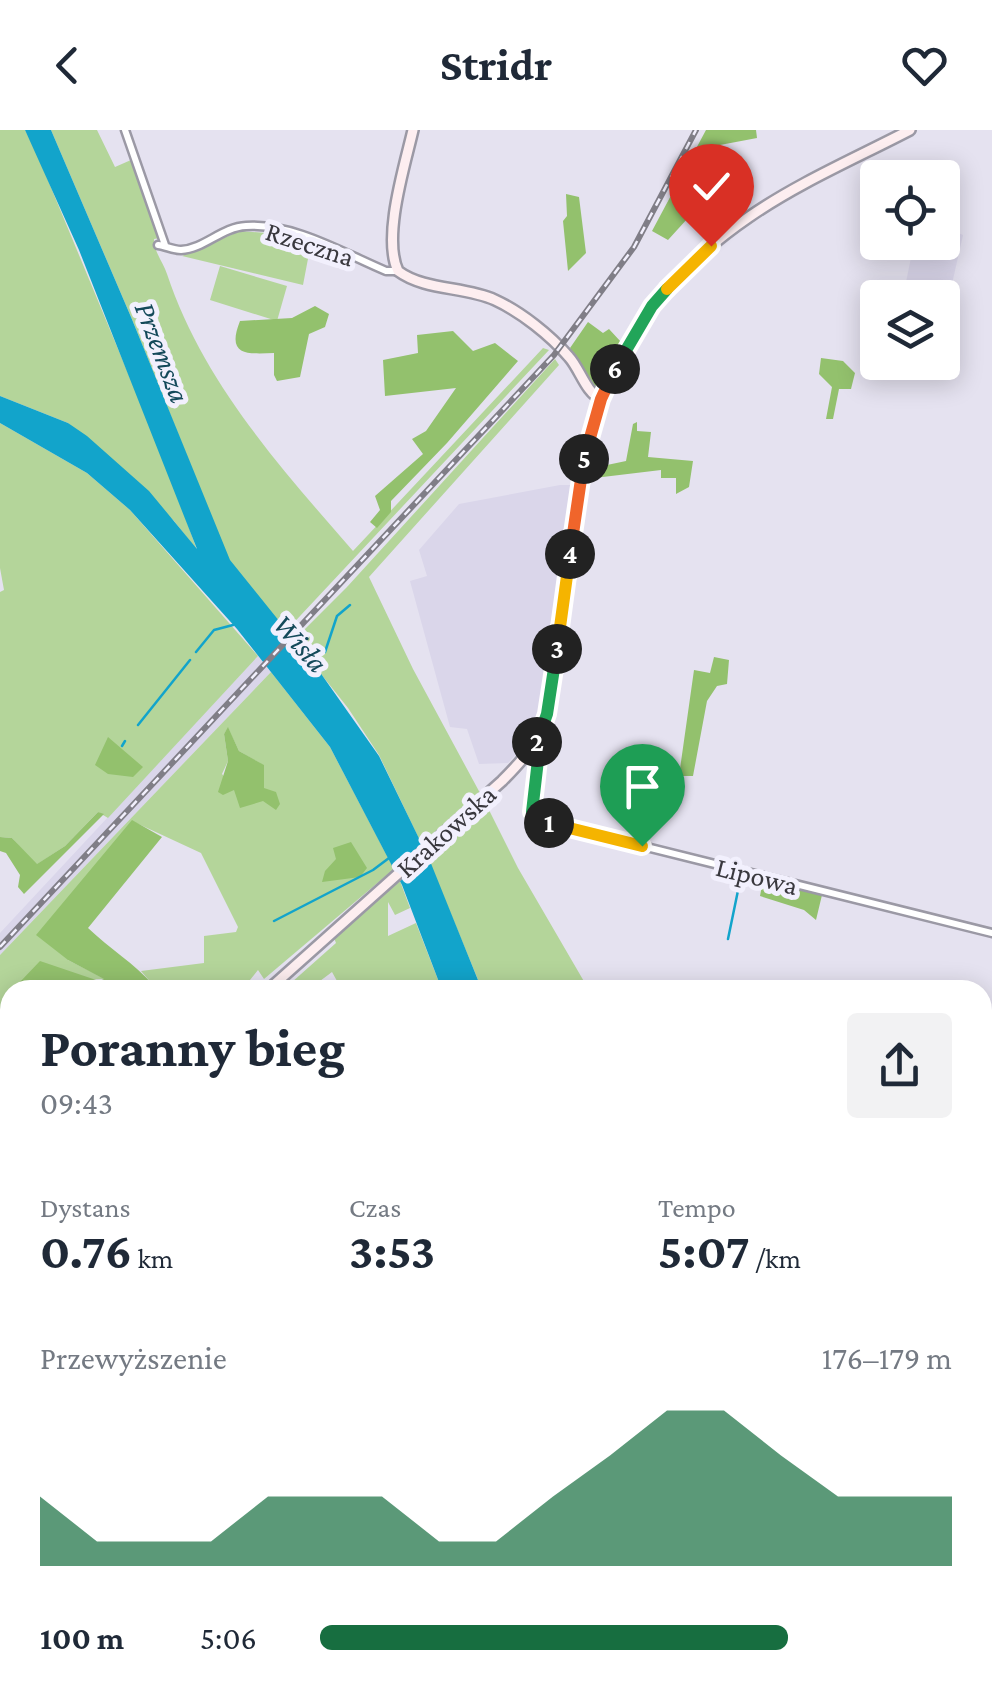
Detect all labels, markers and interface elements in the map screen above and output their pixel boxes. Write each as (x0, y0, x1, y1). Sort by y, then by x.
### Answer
icon: back (40, 38, 95, 93)
icon: heart (897, 38, 952, 93)
text: Stridr (440, 40, 552, 90)
pin (669, 144, 754, 247)
icon: check (684, 159, 739, 214)
map controls (860, 160, 960, 380)
button: locate (860, 160, 960, 260)
street label: Rzeczna (262, 215, 358, 273)
button: layers (860, 280, 960, 380)
water label: Przemsza (129, 297, 197, 407)
pin: 6 (590, 344, 640, 394)
text: 6 (607, 353, 623, 384)
pin: 5 (559, 434, 609, 484)
text: 5 (577, 443, 591, 474)
pin: 4 (545, 529, 595, 579)
text: 4 (562, 538, 578, 569)
water label: Wisła (267, 607, 335, 679)
pin: 3 (532, 624, 582, 674)
text: 3 (550, 633, 564, 664)
pin: 2 (512, 717, 562, 767)
text: 2 (530, 726, 544, 757)
pin (600, 744, 685, 847)
icon: arrive (615, 759, 670, 814)
street label: Krakowska (390, 778, 502, 884)
pin: 1 (524, 798, 574, 848)
text: 1 (544, 807, 554, 838)
street label: Lipowa (713, 851, 801, 901)
button: share (847, 1013, 952, 1118)
text: Poranny bieg (40, 1017, 345, 1078)
text: 09:43 (40, 1085, 113, 1121)
text: Dystans (40, 1192, 130, 1223)
text: Czas (349, 1192, 401, 1223)
text: Tempo (658, 1192, 736, 1223)
text: 0.76 (40, 1223, 132, 1279)
text: 3:53 (349, 1223, 435, 1279)
text: 5:07 (658, 1223, 750, 1279)
text: km (132, 1243, 173, 1274)
text: /km (750, 1243, 801, 1274)
text: Przewyższenie (40, 1340, 227, 1376)
text: 176–179 m (822, 1340, 952, 1376)
text: 100 m (40, 1620, 124, 1656)
text: 5:06 (200, 1620, 257, 1656)

